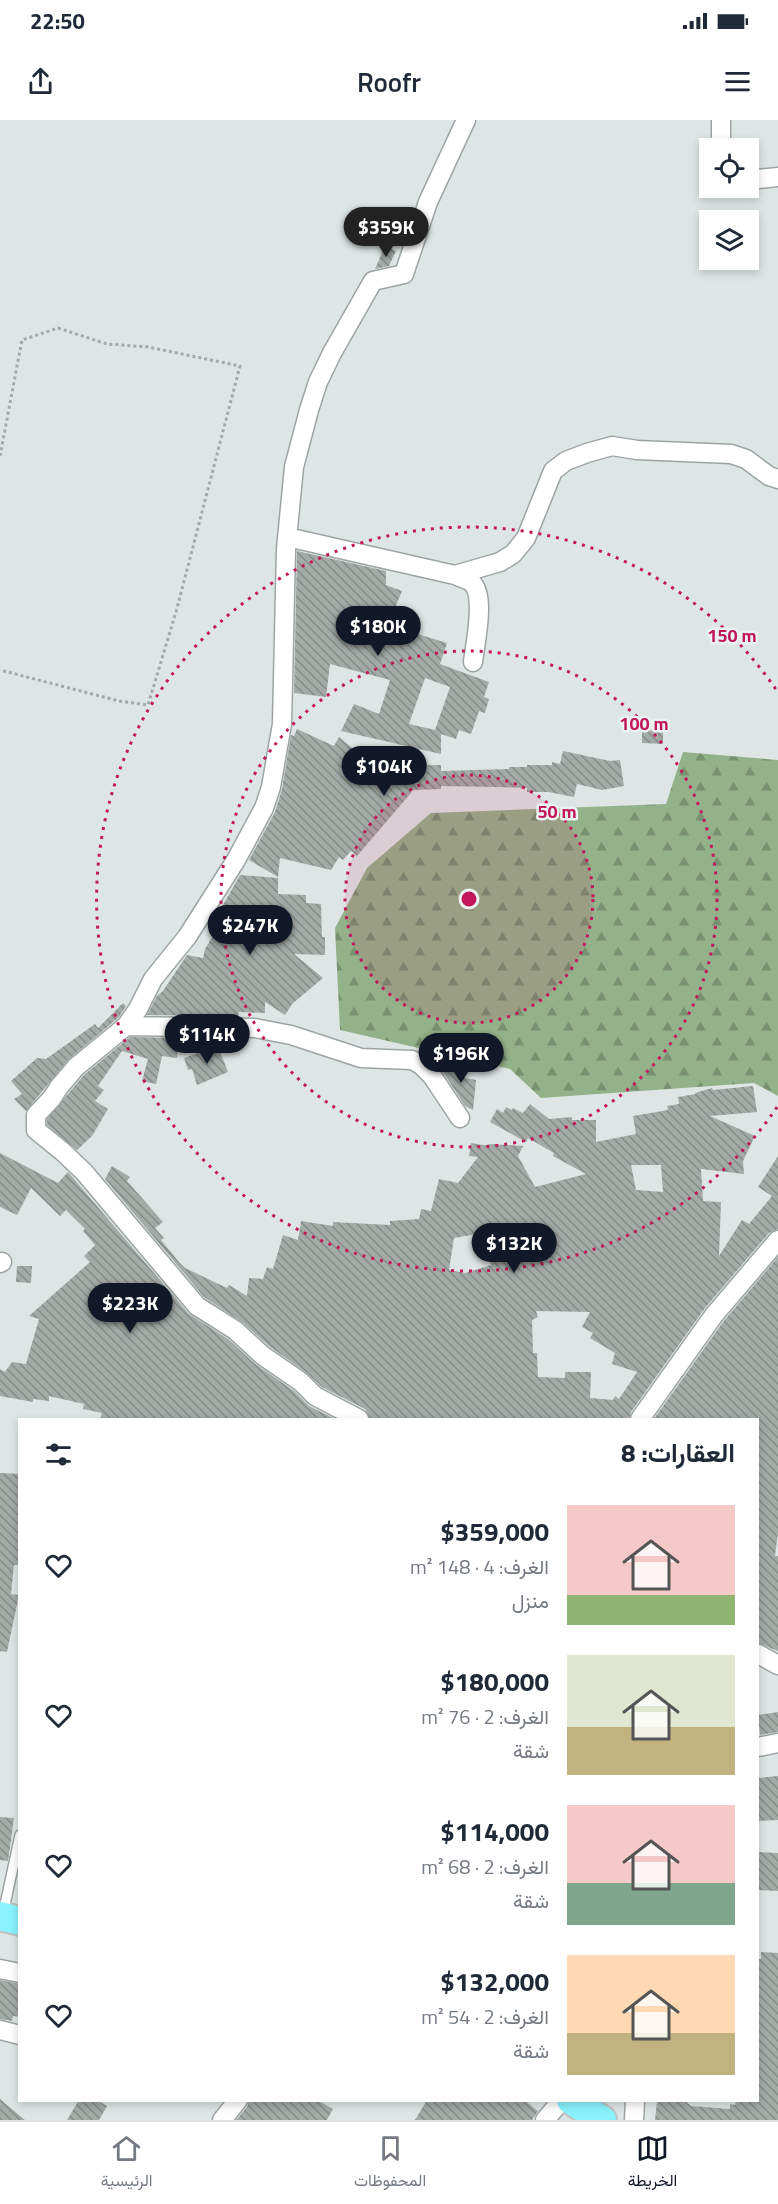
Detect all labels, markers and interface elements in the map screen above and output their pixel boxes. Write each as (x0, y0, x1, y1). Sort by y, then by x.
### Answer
text: 22:50 (30, 4, 85, 38)
text: Roofr (357, 61, 421, 102)
icon: share (24, 65, 57, 98)
icon: menu (721, 65, 754, 98)
map controls (699, 138, 759, 270)
button: locate (699, 138, 759, 198)
pin: $359K (344, 207, 428, 258)
button: layers (699, 210, 759, 270)
text: $359K (358, 211, 414, 242)
pin: $180K (336, 606, 420, 657)
text: $180K (350, 610, 406, 641)
text: 150 m (707, 622, 757, 649)
text: 100 m (619, 710, 669, 737)
pin: $104K (342, 746, 426, 797)
text: $104K (356, 750, 412, 781)
text: 50 m (537, 798, 577, 825)
centre of rings (459, 889, 479, 909)
pin: $247K (208, 905, 292, 956)
text: $247K (222, 909, 278, 940)
pin: $114K (165, 1014, 249, 1065)
text: $114K (179, 1018, 235, 1049)
pin: $196K (419, 1033, 503, 1084)
text: $196K (433, 1037, 489, 1068)
pin: $132K (472, 1223, 556, 1274)
text: $132K (486, 1227, 542, 1258)
pin: $223K (88, 1283, 172, 1334)
text: $223K (102, 1287, 158, 1318)
text: العقارات: 8 (621, 1433, 735, 1472)
icon: filters (42, 1438, 75, 1471)
text: $359,000 (440, 1512, 549, 1551)
icon: home (615, 1529, 687, 1601)
icon: heart (42, 1549, 75, 1582)
text: الغرف: 4 · 148 m² (410, 1551, 549, 1582)
text: منزل (512, 1585, 549, 1616)
text: $180,000 (440, 1662, 549, 1701)
icon: home (615, 1679, 687, 1751)
icon: heart (42, 1699, 75, 1732)
text: الغرف: 2 · 76 m² (421, 1701, 549, 1732)
text: شقة (513, 1735, 549, 1766)
text: $114,000 (440, 1812, 549, 1851)
icon: home (615, 1829, 687, 1901)
icon: heart (42, 1849, 75, 1882)
text: الغرف: 2 · 68 m² (421, 1851, 549, 1882)
text: شقة (513, 1885, 549, 1916)
text: $132,000 (440, 1962, 549, 2001)
icon: home (615, 1979, 687, 2051)
icon: heart (42, 1999, 75, 2032)
text: الغرف: 2 · 54 m² (421, 2001, 549, 2032)
text: شقة (513, 2035, 549, 2066)
tab: الرئيسية (101, 2132, 153, 2195)
tab: المحفوظات (354, 2132, 426, 2195)
tab: الخريطة (628, 2132, 677, 2195)

